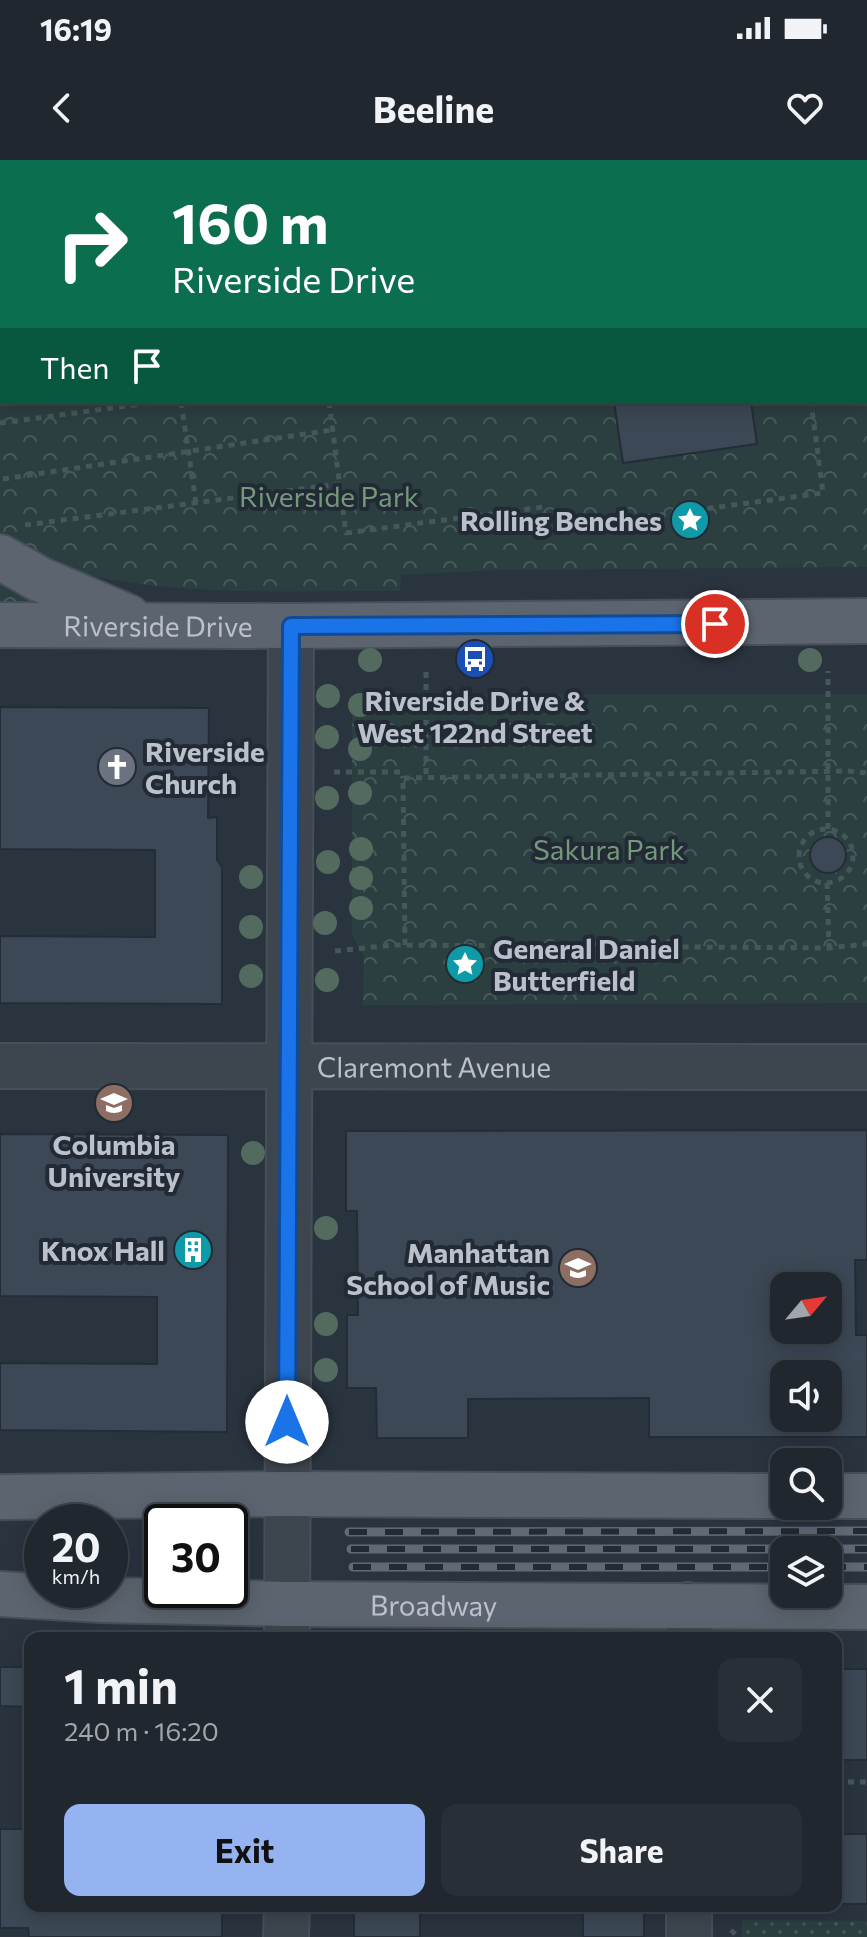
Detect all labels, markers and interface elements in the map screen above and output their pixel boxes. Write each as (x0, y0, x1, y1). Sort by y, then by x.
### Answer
text: 16:19 (40, 10, 112, 47)
icon: back (40, 86, 84, 130)
text: Beeline (373, 86, 494, 130)
icon: heart (783, 86, 827, 130)
text: 160 m (172, 187, 329, 256)
icon: right (40, 192, 144, 296)
text: Riverside Drive (172, 256, 415, 300)
icon: arrive (125, 344, 169, 388)
text: Then (40, 348, 109, 385)
park label: Riverside Park (239, 479, 419, 513)
place icon: Rolling Benches (669, 499, 711, 541)
place label: Rolling Benches (460, 503, 662, 537)
pin (681, 590, 749, 658)
icon: arrive (693, 602, 737, 646)
street label: Riverside Drive (63, 608, 253, 643)
bus stop icon: Riverside Drive & West 122nd Street (454, 638, 496, 680)
place label: Riverside Drive & West 122nd Street (357, 683, 593, 749)
place label: Riverside Church (145, 734, 265, 800)
church icon: Riverside Church (96, 746, 138, 788)
park label: Sakura Park (533, 832, 685, 866)
place label: General Daniel Butterfield (493, 931, 680, 997)
place icon: General Daniel Butterfield (444, 943, 486, 985)
street label: Claremont Avenue (317, 1049, 551, 1084)
school or university icon: Columbia University (93, 1082, 135, 1124)
place label: Columbia University (48, 1127, 180, 1193)
building icon: Knox Hall (172, 1229, 214, 1271)
place label: Knox Hall (41, 1233, 165, 1267)
place label: Manhattan School of Music (346, 1235, 550, 1301)
school or university icon: Manhattan School of Music (557, 1247, 599, 1289)
north arrow (770, 1272, 842, 1344)
map controls (770, 1272, 842, 1608)
button: sound (770, 1360, 842, 1432)
position arrow (245, 1380, 329, 1464)
button: search (770, 1448, 842, 1520)
speed limit sign: 30 (144, 1504, 248, 1608)
text: 20 (51, 1521, 101, 1570)
button: layers (770, 1536, 842, 1608)
text: km/h (52, 1564, 100, 1588)
street label: Broadway (370, 1587, 498, 1622)
text: 1 min (64, 1655, 178, 1714)
button: close (718, 1658, 802, 1742)
text: 240 m · 16:20 (64, 1715, 219, 1746)
button: Exit (64, 1804, 425, 1896)
button: Share (441, 1804, 802, 1896)

